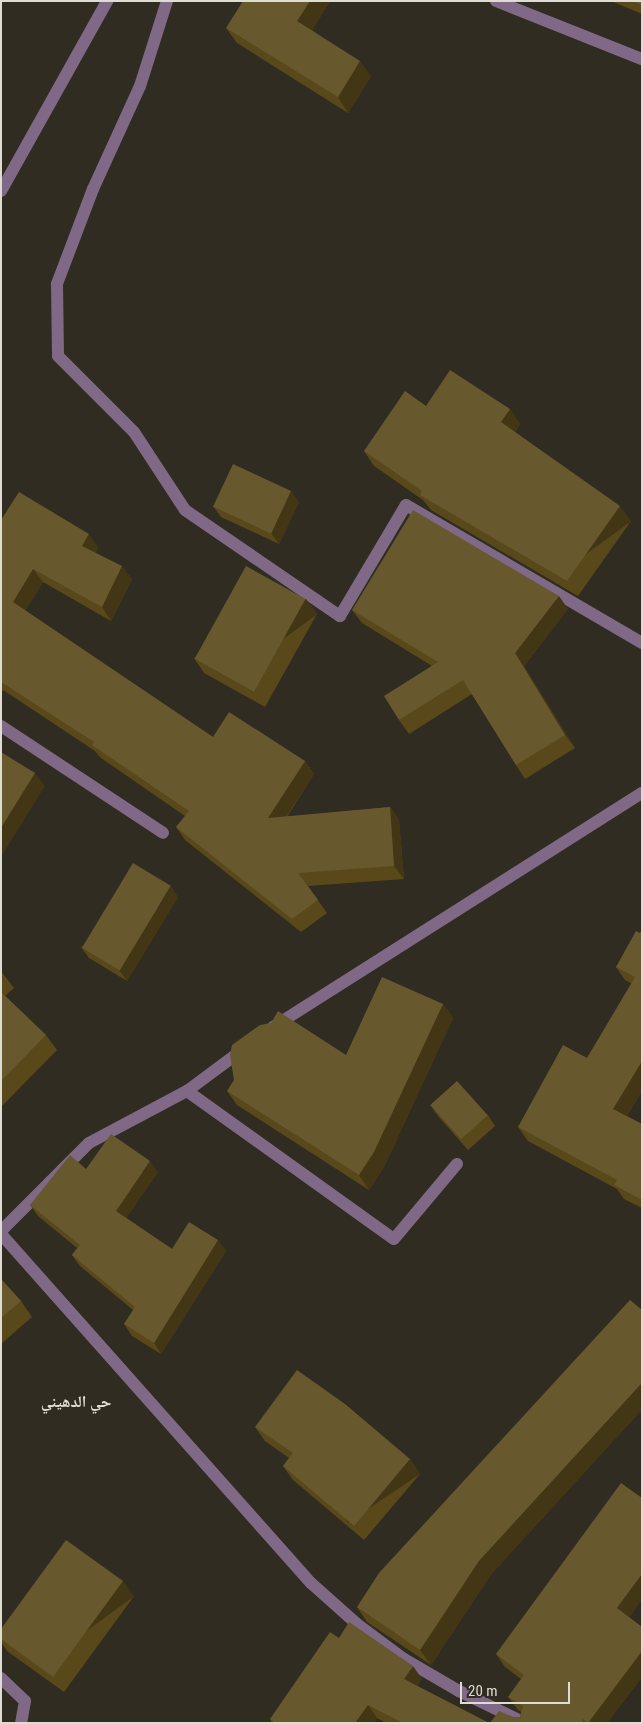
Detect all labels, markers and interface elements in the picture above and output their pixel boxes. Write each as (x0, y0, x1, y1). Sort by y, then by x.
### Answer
district label: حي الدهيني (41, 1392, 111, 1412)
scale bar (463, 1672, 573, 1704)
text: 20 m (468, 1682, 498, 1700)

